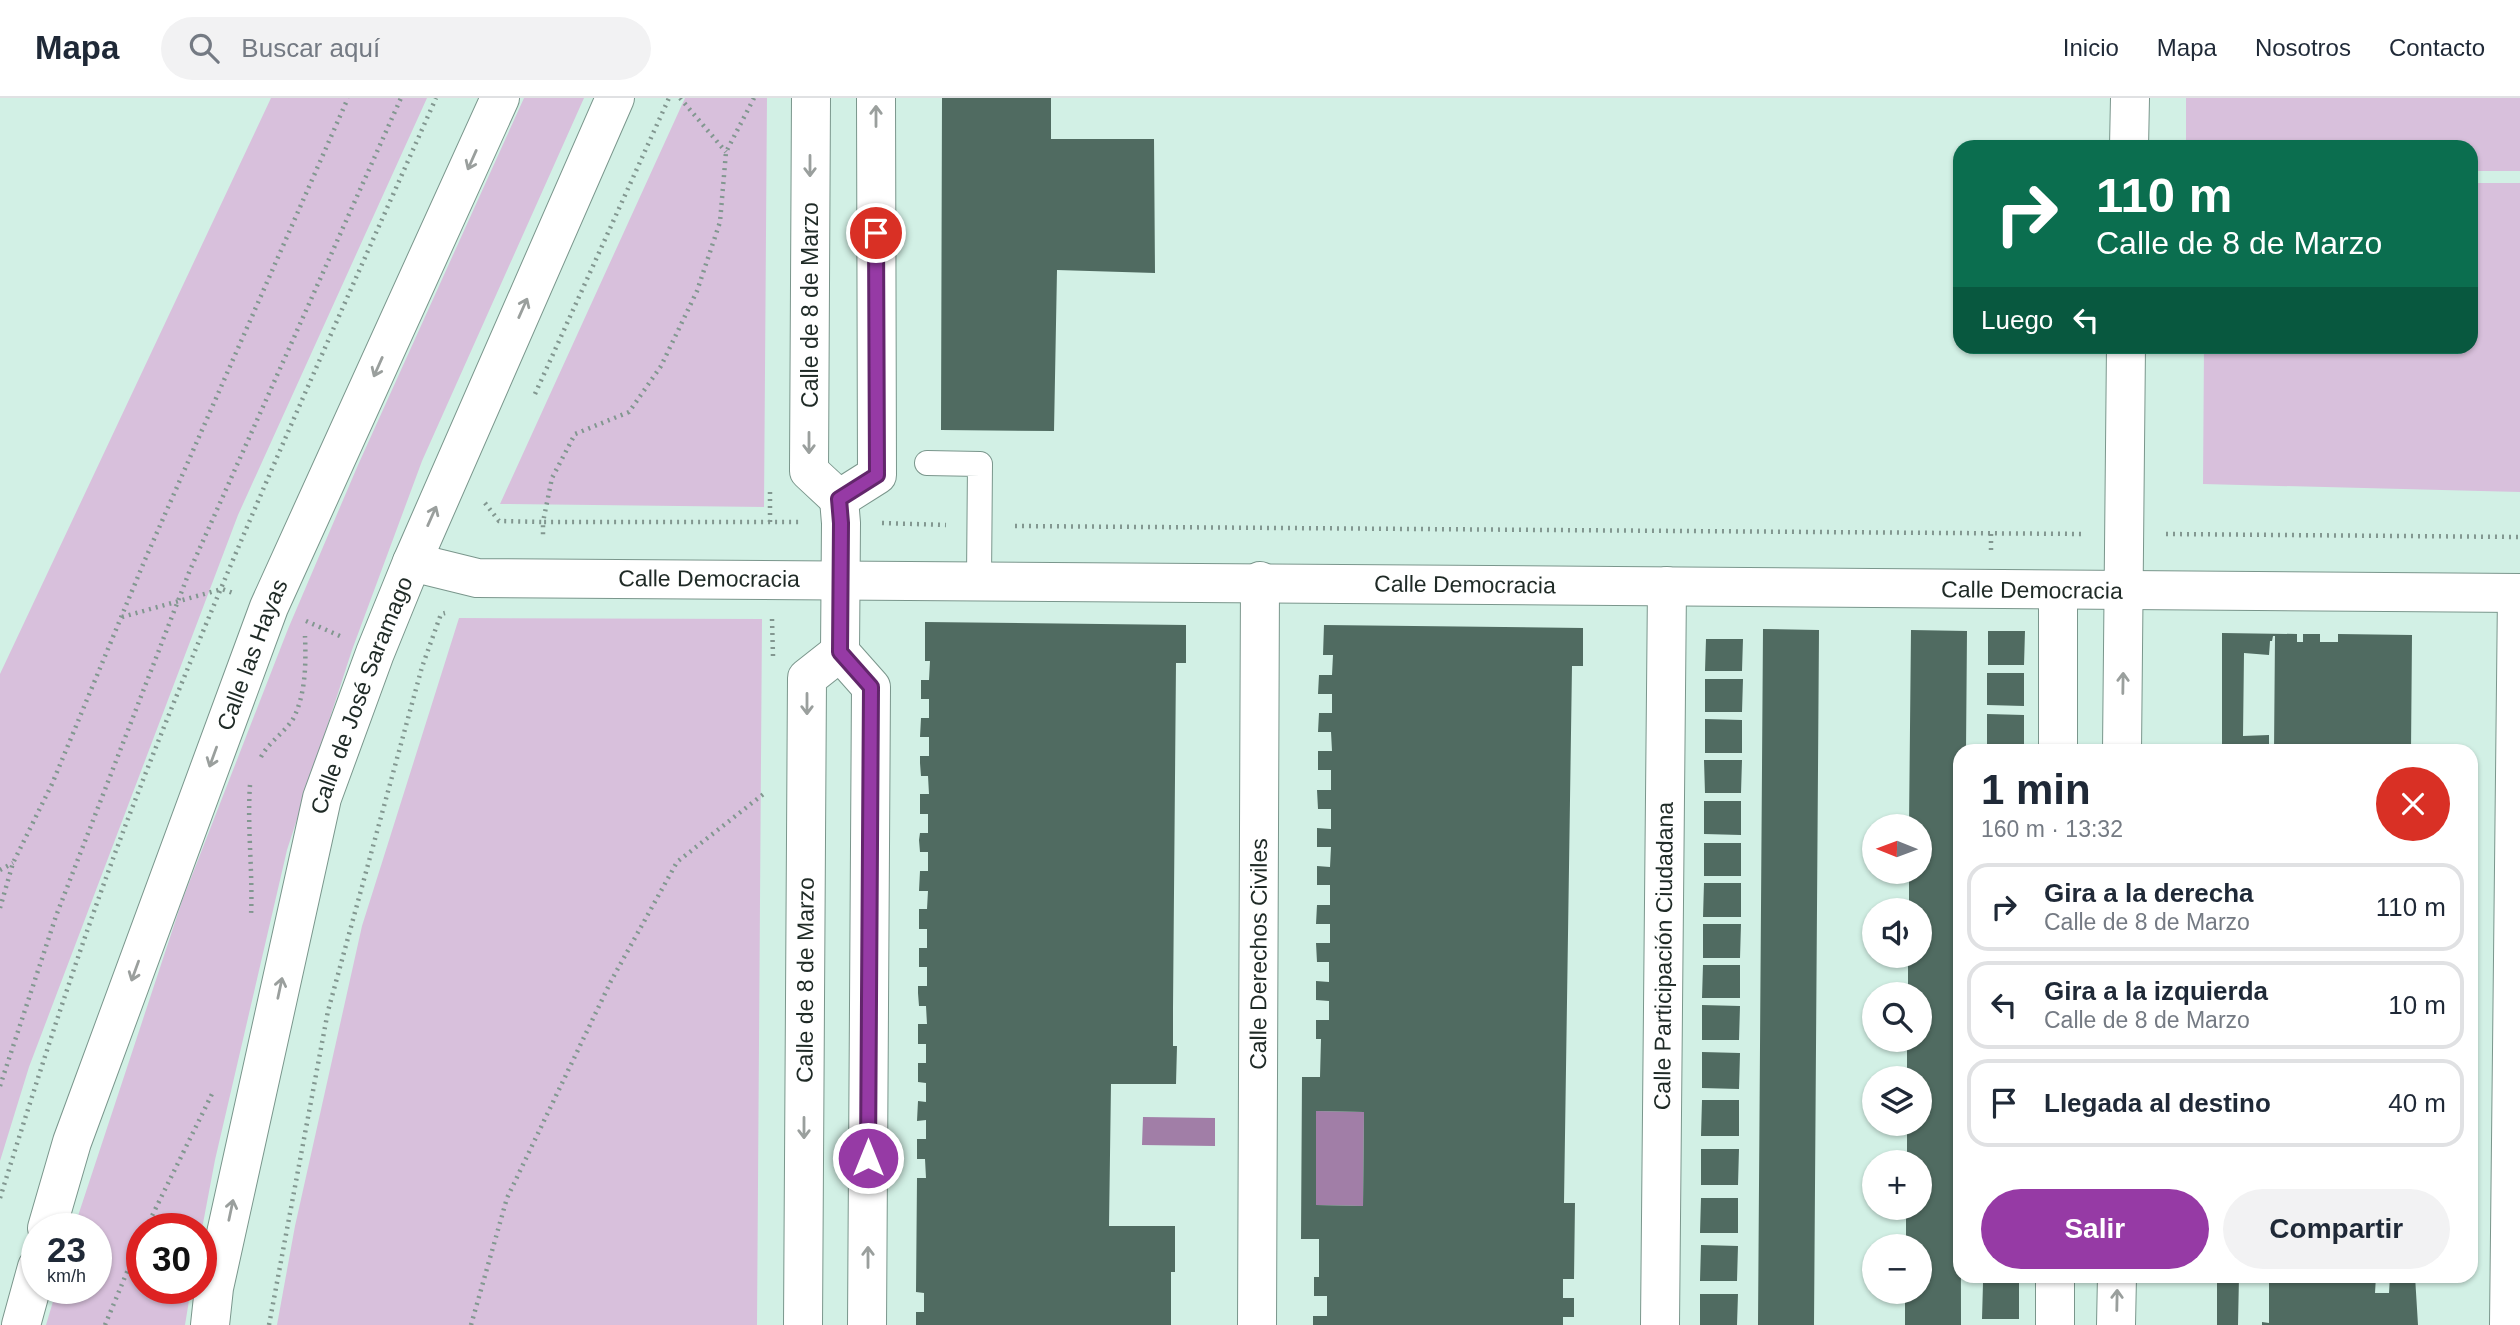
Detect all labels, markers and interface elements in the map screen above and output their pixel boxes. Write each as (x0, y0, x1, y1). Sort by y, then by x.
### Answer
search box (161, 17, 651, 80)
text: Mapa (35, 29, 119, 66)
icon: search (185, 29, 223, 67)
text: Buscar aquí (241, 33, 380, 63)
text: Inicio (2063, 34, 2119, 61)
text: Mapa (2157, 34, 2217, 61)
text: Nosotros (2255, 34, 2351, 61)
text: Contacto (2389, 34, 2485, 61)
one-way arrow (869, 105, 883, 128)
one-way arrow (465, 149, 478, 170)
one-way arrow (803, 154, 817, 177)
icon: right (1981, 168, 2072, 259)
text: 110 m (2096, 168, 2232, 222)
street label: Calle de 8 de Marzo (797, 202, 823, 408)
pin (846, 203, 906, 263)
icon: arrive (857, 214, 895, 252)
text: Calle de 8 de Marzo (2096, 225, 2382, 261)
one-way arrow (517, 297, 530, 319)
icon: left (2067, 301, 2105, 339)
text: Luego (1981, 305, 2053, 335)
one-way arrow (371, 356, 384, 377)
one-way arrow (802, 431, 816, 454)
one-way arrow (426, 506, 439, 527)
street label: Calle Democracia (618, 565, 800, 592)
street label: Calle Democracia (1374, 570, 1556, 598)
street label: Calle de José Saramago (306, 572, 418, 816)
street label: Calle las Hayas (212, 575, 293, 734)
street label: Calle Democracia (1941, 576, 2123, 604)
one-way arrow (2116, 671, 2130, 694)
one-way arrow (800, 693, 814, 716)
one-way arrow (206, 746, 219, 768)
text: 1 min (1981, 766, 2091, 813)
button: close (2376, 767, 2450, 841)
street label: Calle Participación Ciudadana (1649, 802, 1678, 1110)
north arrow (1862, 814, 1932, 884)
map controls (1862, 814, 1932, 1304)
text: 160 m · 13:32 (1981, 816, 2123, 842)
street label: Calle Derechos Civiles (1245, 838, 1272, 1070)
street label: Calle de 8 de Marzo (791, 877, 819, 1083)
text: Gira a la derecha (2044, 878, 2254, 908)
icon: right (1985, 888, 2023, 926)
text: 110 m (2376, 892, 2446, 922)
button: sound (1862, 898, 1932, 968)
text: Calle de 8 de Marzo (2044, 909, 2250, 935)
one-way arrow (128, 959, 140, 981)
text: Gira a la izquierda (2044, 976, 2268, 1006)
one-way arrow (274, 977, 287, 1000)
button: search (1862, 982, 1932, 1052)
icon: left (1985, 986, 2023, 1024)
text: 10 m (2388, 990, 2446, 1020)
text: Calle de 8 de Marzo (2044, 1007, 2250, 1033)
button: layers (1862, 1066, 1932, 1136)
icon: arrive (1985, 1084, 2023, 1122)
text: Llegada al destino (2044, 1088, 2271, 1118)
text: 40 m (2388, 1088, 2446, 1118)
one-way arrow (797, 1116, 811, 1139)
position arrow (831, 1121, 905, 1195)
button: + (1862, 1150, 1932, 1220)
button: Salir (1981, 1189, 2209, 1269)
button: Compartir (2223, 1189, 2450, 1269)
one-way arrow (225, 1199, 238, 1222)
speed limit sign: 30 (126, 1213, 217, 1304)
text: 23 (47, 1230, 86, 1269)
button: − (1862, 1234, 1932, 1304)
one-way arrow (861, 1246, 875, 1269)
text: km/h (47, 1266, 86, 1286)
one-way arrow (2110, 1289, 2123, 1312)

